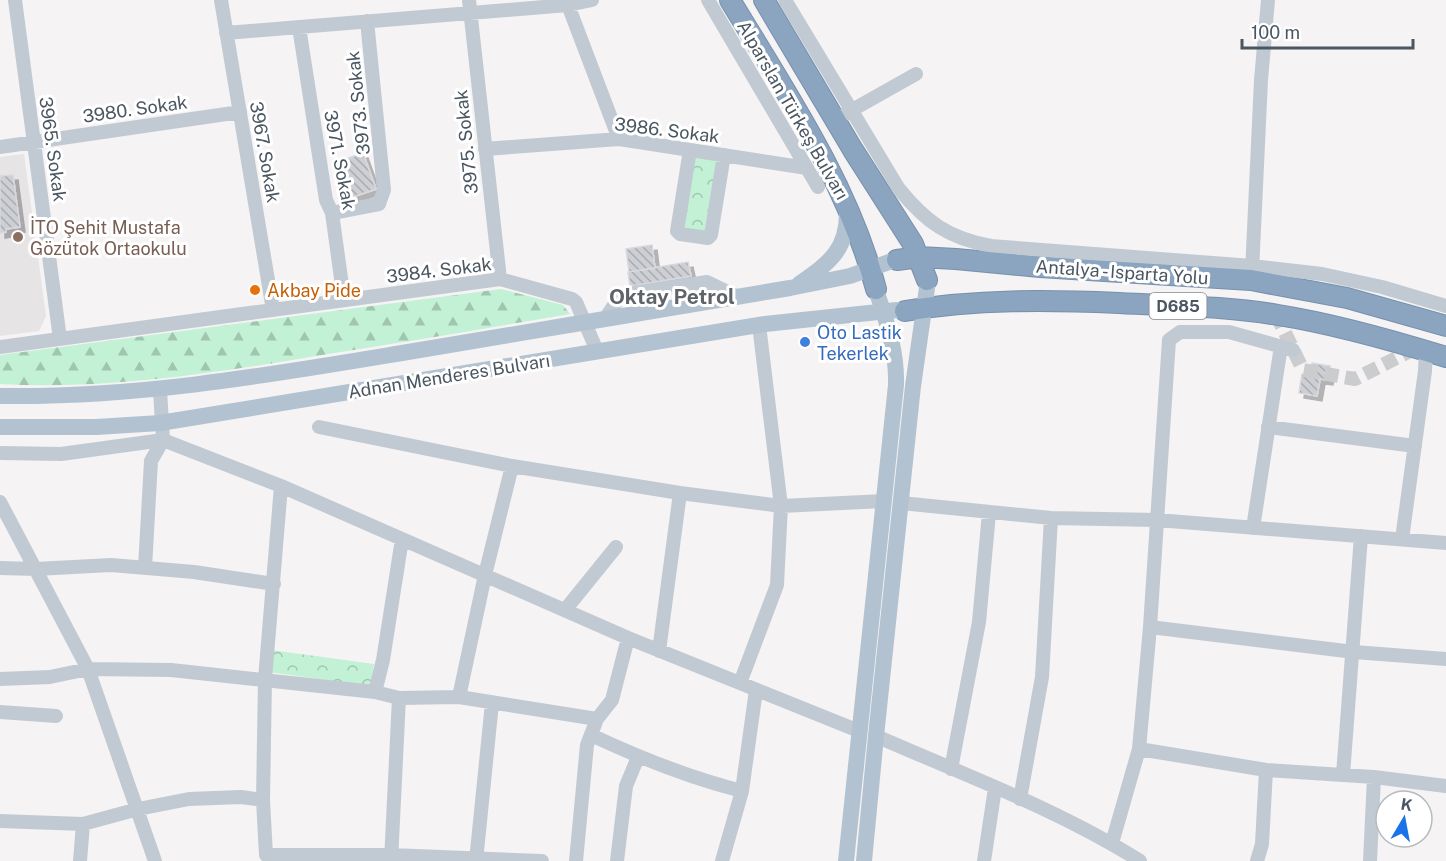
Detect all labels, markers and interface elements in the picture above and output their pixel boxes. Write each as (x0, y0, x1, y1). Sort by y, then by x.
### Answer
scale bar (1242, 12, 1413, 50)
street label: Alparslan Türkeş Bulvarı (733, 17, 853, 203)
text: 100 m (1251, 22, 1300, 43)
street label: 3973. Sokak (342, 50, 374, 156)
street label: 3975. Sokak (450, 89, 482, 195)
street label: 3980. Sokak (81, 91, 189, 127)
street label: 3965. Sokak (35, 95, 71, 203)
street label: 3967. Sokak (246, 100, 284, 204)
street label: 3971. Sokak (320, 108, 360, 212)
street label: 3986. Sokak (613, 113, 721, 147)
place label: İTO Şehit Mustafa Gözütok Ortaokulu (30, 216, 187, 259)
marker: İTO Şehit Mustafa Gözütok Ortaokulu (11, 230, 25, 244)
street label: 3984. Sokak (385, 253, 493, 287)
street label: Antalya - Isparta Yolu (1035, 255, 1209, 289)
place label: Akbay Pide (267, 280, 361, 301)
marker: Akbay Pide (248, 283, 262, 297)
district label: Oktay Petrol (609, 284, 735, 309)
road number: D685 (1150, 293, 1206, 319)
place label: Oto Lastik Tekerlek (817, 322, 902, 364)
marker: Oto Lastik Tekerlek (798, 335, 812, 349)
street label: Adnan Menderes Bulvarı (347, 350, 551, 402)
north arrow (1374, 789, 1434, 849)
text: K (1399, 794, 1414, 815)

